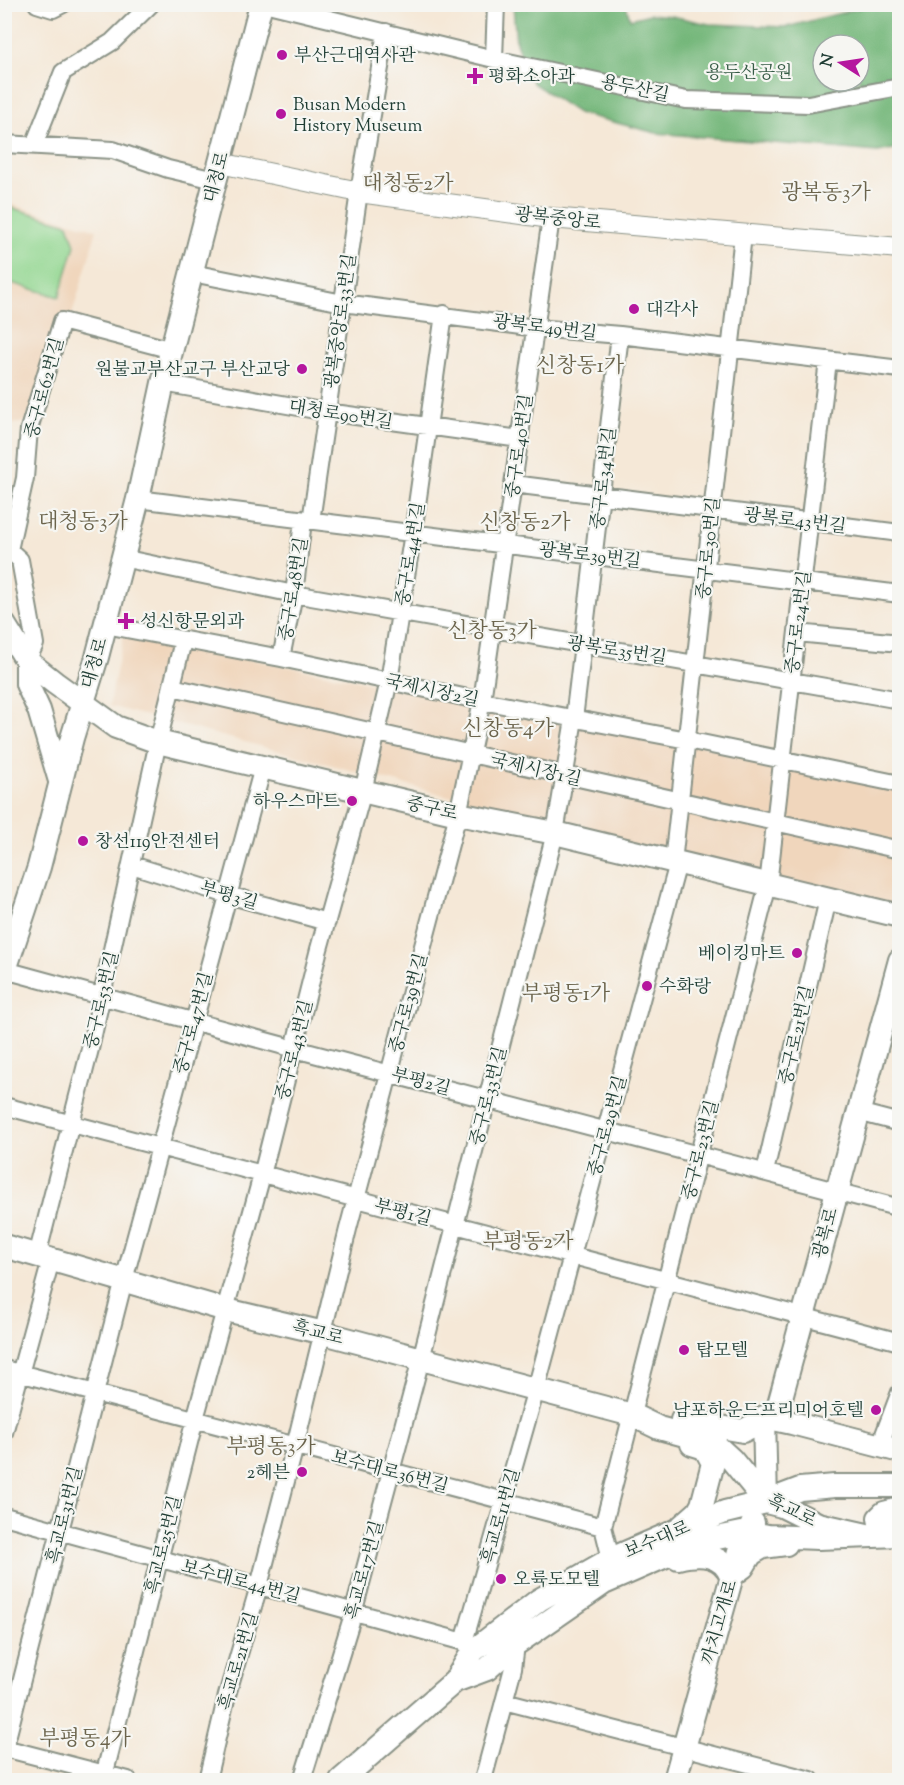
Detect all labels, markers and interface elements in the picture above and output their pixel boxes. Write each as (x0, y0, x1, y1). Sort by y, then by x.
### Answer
north arrow (811, 33, 871, 93)
place label: 부산근대역사관 (294, 44, 416, 70)
marker: 부산근대역사관 (275, 48, 289, 62)
text: N (816, 52, 841, 69)
park label: 용두산공원 (706, 61, 792, 87)
place label: 평화소아과 (488, 65, 576, 91)
marker: 평화소아과 (466, 67, 484, 85)
street label: 용두산길 (598, 70, 671, 110)
place label: Busan Modern History Museum (293, 93, 422, 140)
marker: Busan Modern History Museum (274, 107, 288, 121)
street label: 대청로 (199, 149, 237, 206)
district label: 대청동2가 (363, 170, 454, 200)
district label: 광복동3가 (781, 179, 872, 209)
street label: 광복중앙로 (513, 203, 602, 237)
street label: 광복중앙로33번길 (320, 252, 364, 391)
place label: 대각사 (646, 298, 699, 324)
marker: 대각사 (627, 302, 641, 316)
street label: 광복로49번길 (491, 310, 598, 348)
street label: 중구로62번길 (20, 335, 72, 442)
district label: 신창동1가 (536, 352, 625, 382)
place label: 원불교부산교구 부산교당 (95, 358, 291, 384)
marker: 원불교부산교구 부산교당 (295, 362, 309, 376)
street label: 중구로40번길 (501, 392, 541, 500)
street label: 대청로90번길 (287, 395, 395, 437)
street label: 중구로34번길 (586, 425, 624, 531)
street label: 중구로30번길 (692, 495, 728, 601)
street label: 중구로44번길 (391, 500, 433, 608)
street label: 광복로43번길 (742, 503, 848, 541)
district label: 대청동3가 (38, 508, 129, 538)
district label: 신창동2가 (480, 509, 571, 539)
street label: 중구로48번길 (274, 535, 316, 643)
street label: 광복로39번길 (537, 538, 642, 576)
street label: 중구로24번길 (781, 569, 819, 676)
place label: 성신항문외과 (140, 610, 245, 636)
marker: 성신항문외과 (117, 612, 135, 630)
district label: 신창동3가 (447, 617, 538, 647)
street label: 광복로35번길 (565, 631, 668, 673)
street label: 대청로 (76, 635, 116, 692)
street label: 국제시장2길 (382, 669, 481, 715)
district label: 신창동4가 (462, 715, 555, 745)
street label: 국제시장1길 (487, 748, 584, 794)
place label: 하우스마트 (253, 790, 341, 816)
street label: 중구로 (403, 791, 460, 828)
marker: 하우스마트 (345, 794, 359, 808)
place label: 창선119안전센터 (95, 830, 220, 856)
marker: 창선119안전센터 (76, 834, 90, 848)
street label: 부평3길 (196, 876, 261, 918)
place label: 베이킹마트 (698, 942, 786, 968)
marker: 베이킹마트 (790, 946, 804, 960)
street label: 중구로53번길 (79, 949, 127, 1052)
street label: 중구로39번길 (384, 950, 436, 1057)
street label: 중구로47번길 (169, 969, 221, 1078)
place label: 수화랑 (659, 975, 712, 1001)
marker: 수화랑 (640, 979, 654, 993)
district label: 부평동1가 (522, 980, 611, 1010)
street label: 중구로21번길 (774, 983, 822, 1088)
street label: 중구로43번길 (271, 997, 321, 1104)
street label: 중구로33번길 (465, 1044, 515, 1149)
street label: 부평2길 (388, 1063, 453, 1103)
street label: 중구로29번길 (583, 1073, 635, 1180)
street label: 중구로23번길 (677, 1098, 727, 1203)
street label: 부평1길 (371, 1194, 434, 1234)
street label: 광복로 (808, 1205, 846, 1262)
district label: 부평동2가 (483, 1228, 574, 1258)
street label: 흑교로 (289, 1315, 346, 1353)
place label: 탑모텔 (696, 1339, 748, 1365)
marker: 탑모텔 (677, 1343, 691, 1357)
place label: 남포하운드프리미어호텔 (673, 1399, 864, 1425)
marker: 남포하운드프리미어호텔 (869, 1403, 883, 1417)
district label: 부평동3가 (226, 1433, 317, 1463)
street label: 보수대로36번길 (328, 1445, 451, 1501)
place label: 2헤븐 (247, 1461, 291, 1487)
street label: 흑교로31번길 (41, 1464, 91, 1567)
marker: 2헤븐 (295, 1465, 309, 1479)
street label: 흑교로11번길 (476, 1465, 528, 1568)
street label: 흑교로 (762, 1489, 820, 1535)
street label: 흑교로25번길 (140, 1493, 190, 1598)
street label: 보수대로 (621, 1515, 695, 1566)
street label: 흑교로17번길 (340, 1518, 392, 1623)
street label: 보수대로44번길 (178, 1555, 303, 1611)
place label: 오륙도모텔 (513, 1568, 600, 1594)
marker: 오륙도모텔 (494, 1572, 508, 1586)
street label: 까치고개로 (696, 1577, 745, 1668)
street label: 흑교로21번길 (213, 1609, 266, 1714)
district label: 부평동4가 (39, 1725, 132, 1755)

